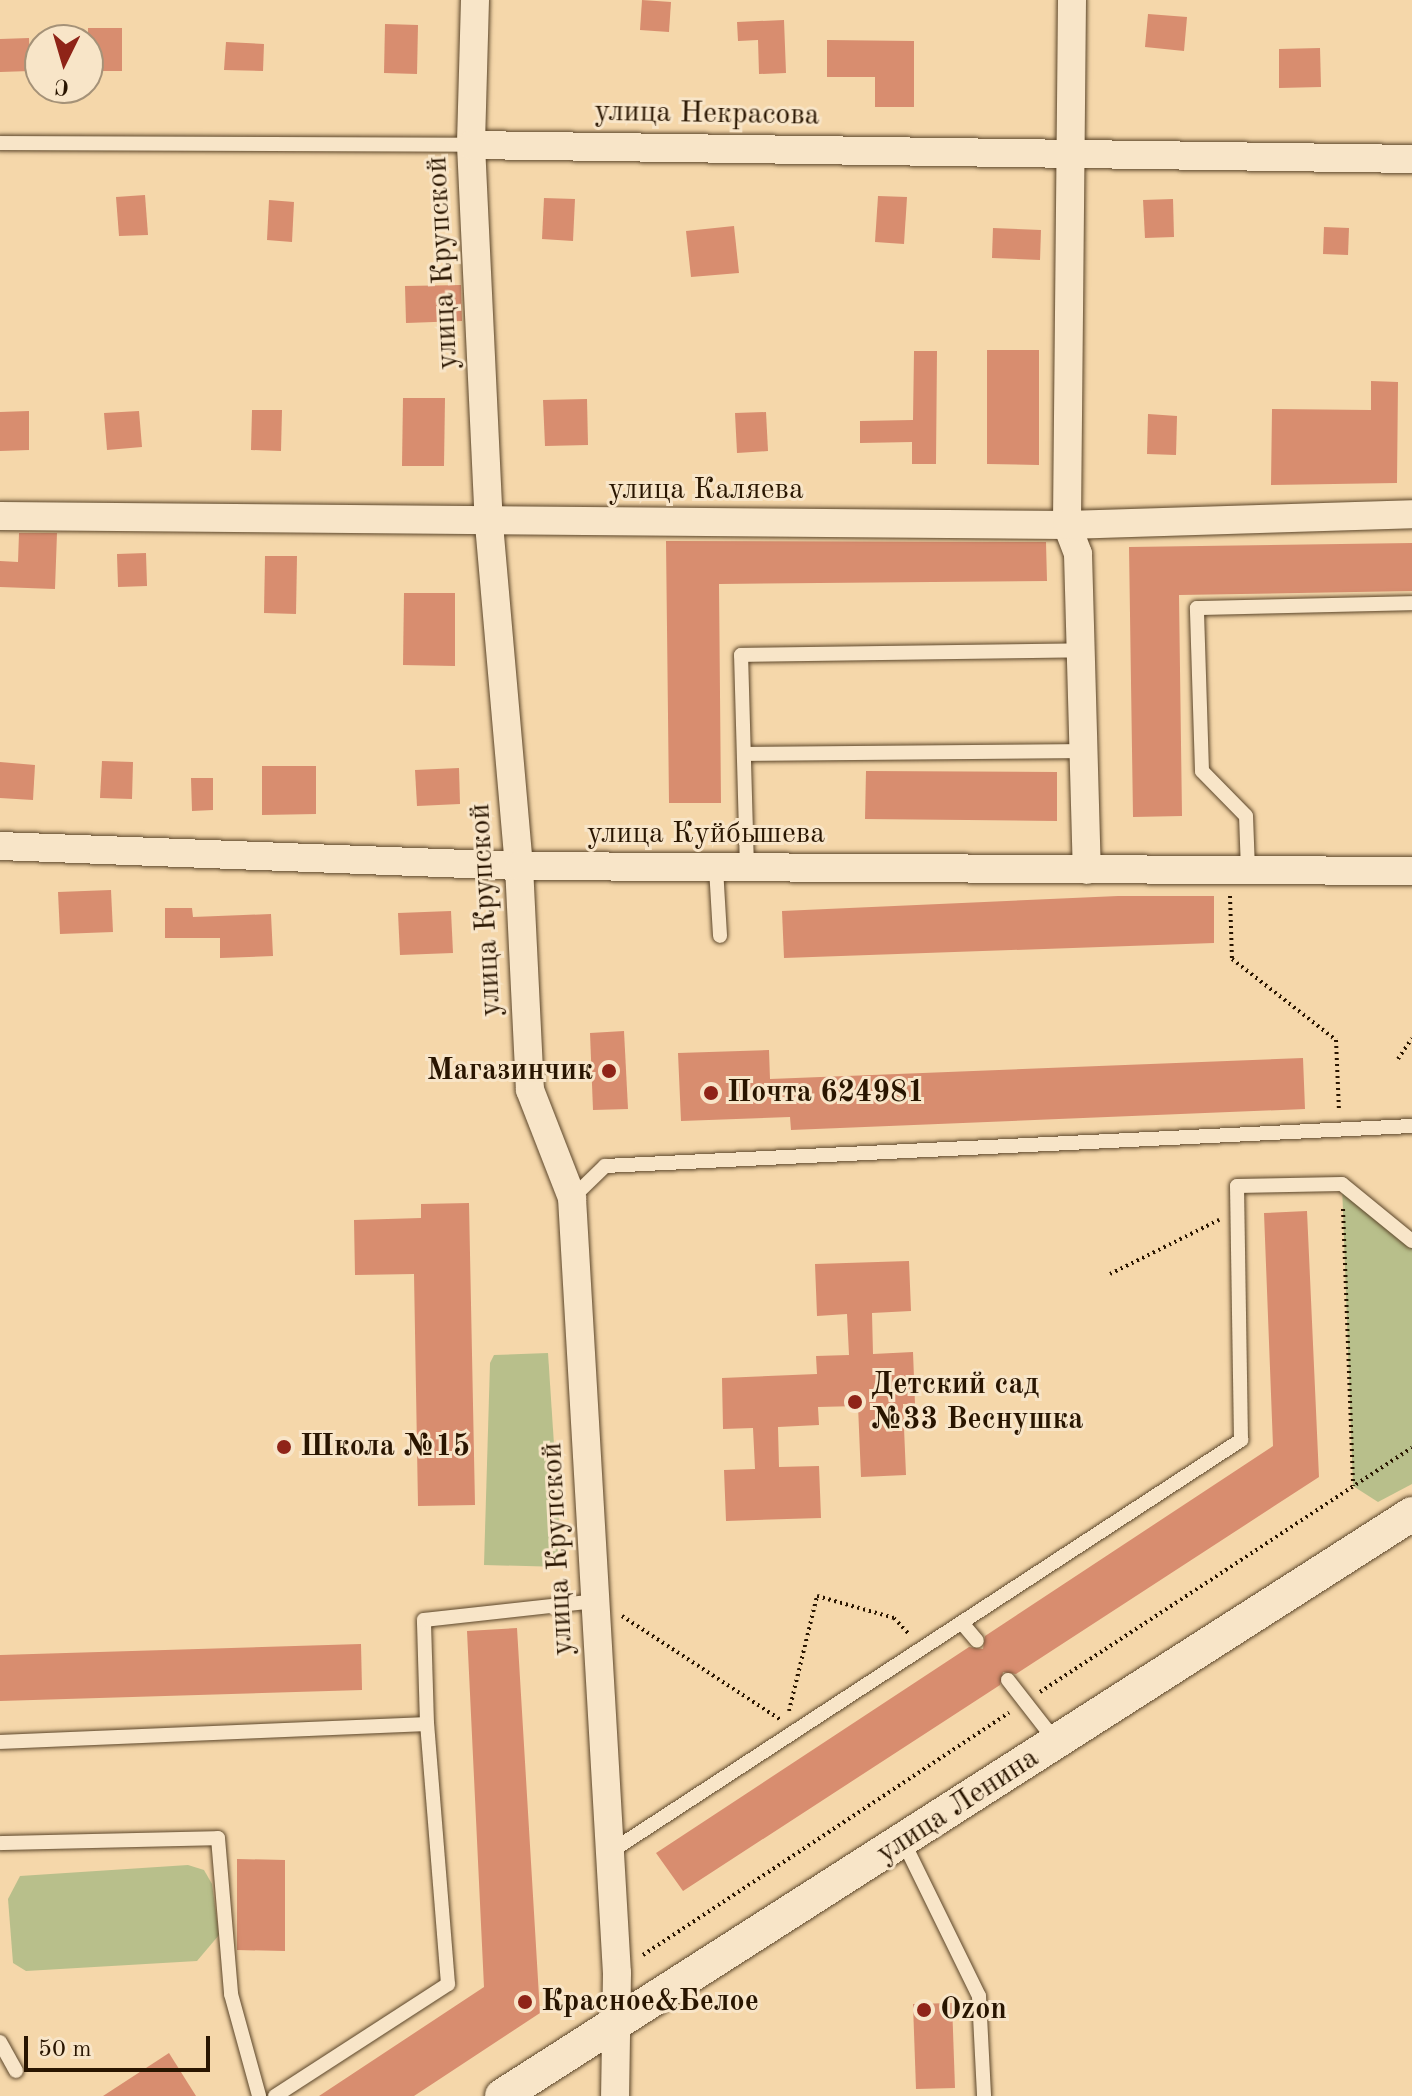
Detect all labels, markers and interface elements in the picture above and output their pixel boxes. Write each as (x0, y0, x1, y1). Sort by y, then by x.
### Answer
north arrow (24, 24, 104, 104)
text: С (54, 74, 70, 98)
street label: улица Некрасова (594, 94, 820, 134)
street label: улица Крупской (419, 156, 467, 370)
street label: улица Каляева (608, 472, 804, 508)
street label: улица Крупской (462, 803, 510, 1017)
street label: улица Куйбышева (587, 816, 825, 852)
place label: Магазинчик (427, 1053, 593, 1089)
marker: Магазинчик (600, 1062, 618, 1080)
place label: Почта 624981 (727, 1075, 925, 1111)
marker: Почта 624981 (702, 1084, 720, 1102)
place label: Детский сад №33 Веснушка (871, 1367, 1083, 1438)
marker: Детский сад №33 Веснушка (846, 1393, 864, 1411)
place label: Школа №15 (300, 1429, 470, 1465)
marker: Школа №15 (275, 1438, 293, 1456)
street label: улица Крупской (534, 1442, 582, 1656)
street label: улица Ленина (870, 1740, 1046, 1872)
place label: Красное&Белое (541, 1984, 759, 2020)
place label: Ozon (940, 1992, 1007, 2028)
marker: Красное&Белое (516, 1993, 534, 2011)
marker: Ozon (915, 2001, 933, 2019)
scale bar (28, 2020, 214, 2070)
text: 50 m (38, 2038, 92, 2062)

